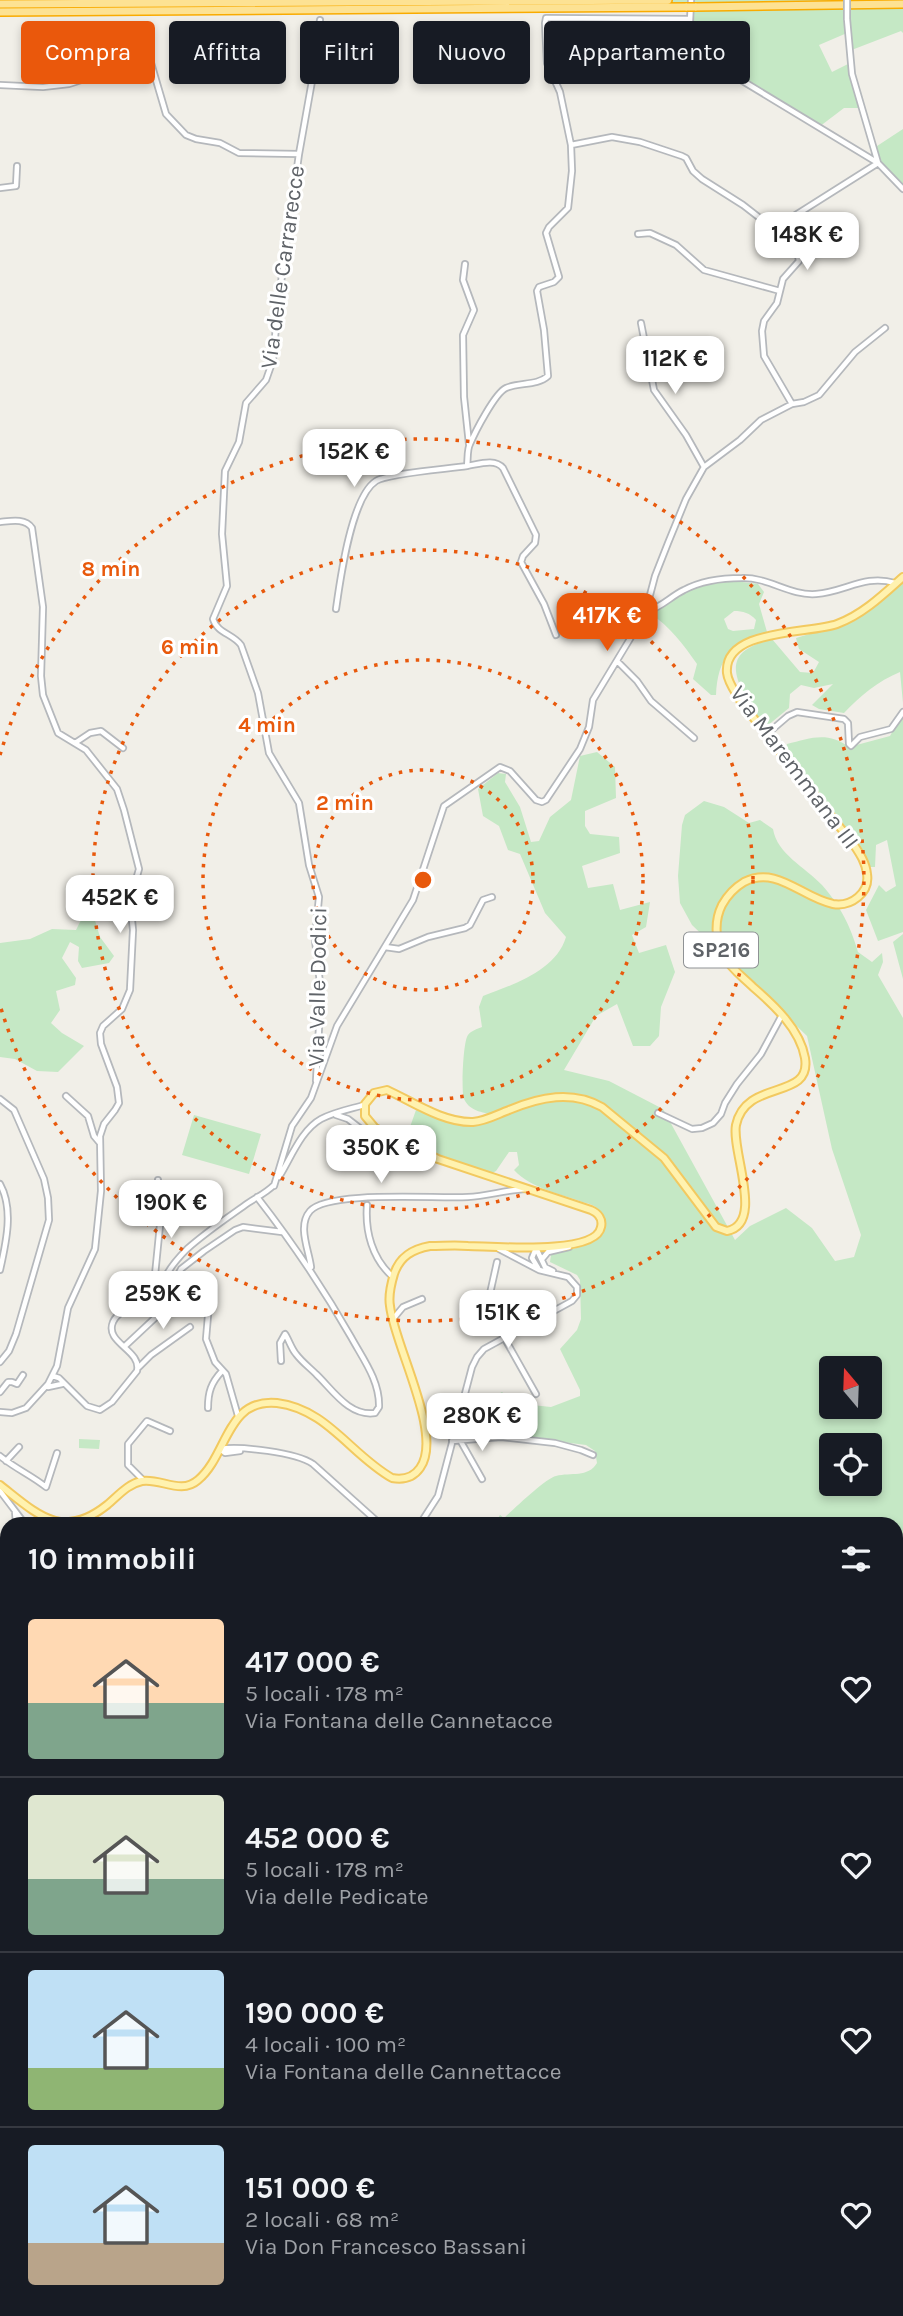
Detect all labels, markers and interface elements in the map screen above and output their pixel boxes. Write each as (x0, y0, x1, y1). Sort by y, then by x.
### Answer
chip: Compra (21, 21, 155, 84)
chip: Affitta (169, 21, 286, 84)
chip: Filtri (300, 21, 399, 84)
chip: Nuovo (413, 21, 530, 84)
chip: Appartamento (544, 21, 750, 84)
street label: Via delle Carrarecce (255, 164, 310, 371)
pin: 148K € (750, 212, 864, 272)
text: 148K € (771, 221, 843, 248)
pin: 112K € (618, 336, 732, 396)
text: 112K € (642, 345, 708, 372)
pin: 152K € (297, 430, 411, 489)
text: 152K € (319, 438, 389, 465)
text: 8 min (82, 557, 140, 581)
pin: 417K € (550, 594, 664, 653)
text: 417K € (573, 602, 641, 629)
text: 6 min (161, 635, 219, 659)
street label: Via Maremmana III (724, 680, 865, 854)
text: 4 min (238, 713, 296, 737)
text: 2 min (316, 791, 374, 815)
centre of rings (411, 868, 435, 892)
pin: 452K € (63, 876, 177, 935)
text: 452K € (82, 884, 158, 911)
street label: Via Valle Dodici (303, 907, 332, 1067)
road number: SP216 (684, 932, 758, 968)
pin: 350K € (324, 1126, 438, 1185)
text: 350K € (342, 1134, 420, 1161)
pin: 190K € (114, 1180, 228, 1240)
text: 190K € (135, 1189, 207, 1216)
pin: 259K € (106, 1272, 220, 1331)
text: 259K € (125, 1280, 201, 1307)
pin: 151K € (451, 1290, 565, 1350)
text: 151K € (475, 1299, 541, 1326)
north arrow (819, 1356, 882, 1419)
map controls (819, 1356, 882, 1496)
pin: 280K € (425, 1394, 539, 1453)
text: 280K € (443, 1402, 521, 1429)
button: locate (819, 1433, 882, 1496)
icon: filters (837, 1540, 875, 1578)
text: 10 immobili (28, 1541, 196, 1577)
text: 417 000 € (245, 1644, 380, 1680)
icon: home (84, 1647, 168, 1731)
icon: heart (837, 1670, 875, 1708)
text: 5 locali · 178 m² (245, 1680, 404, 1707)
text: Via Fontana delle Cannetacce (245, 1707, 553, 1734)
text: 452 000 € (245, 1820, 390, 1856)
icon: home (84, 1823, 168, 1907)
icon: heart (837, 1846, 875, 1884)
text: 5 locali · 178 m² (245, 1856, 404, 1883)
text: Via delle Pedicate (245, 1883, 429, 1910)
text: 190 000 € (245, 1995, 384, 2031)
icon: home (84, 1998, 168, 2082)
icon: heart (837, 2021, 875, 2059)
text: 4 locali · 100 m² (245, 2031, 406, 2058)
text: Via Fontana delle Cannettacce (245, 2058, 562, 2085)
text: 151 000 € (245, 2170, 375, 2206)
icon: home (84, 2173, 168, 2257)
icon: heart (837, 2196, 875, 2234)
text: 2 locali · 68 m² (245, 2206, 399, 2233)
text: Via Don Francesco Bassani (245, 2233, 527, 2260)

